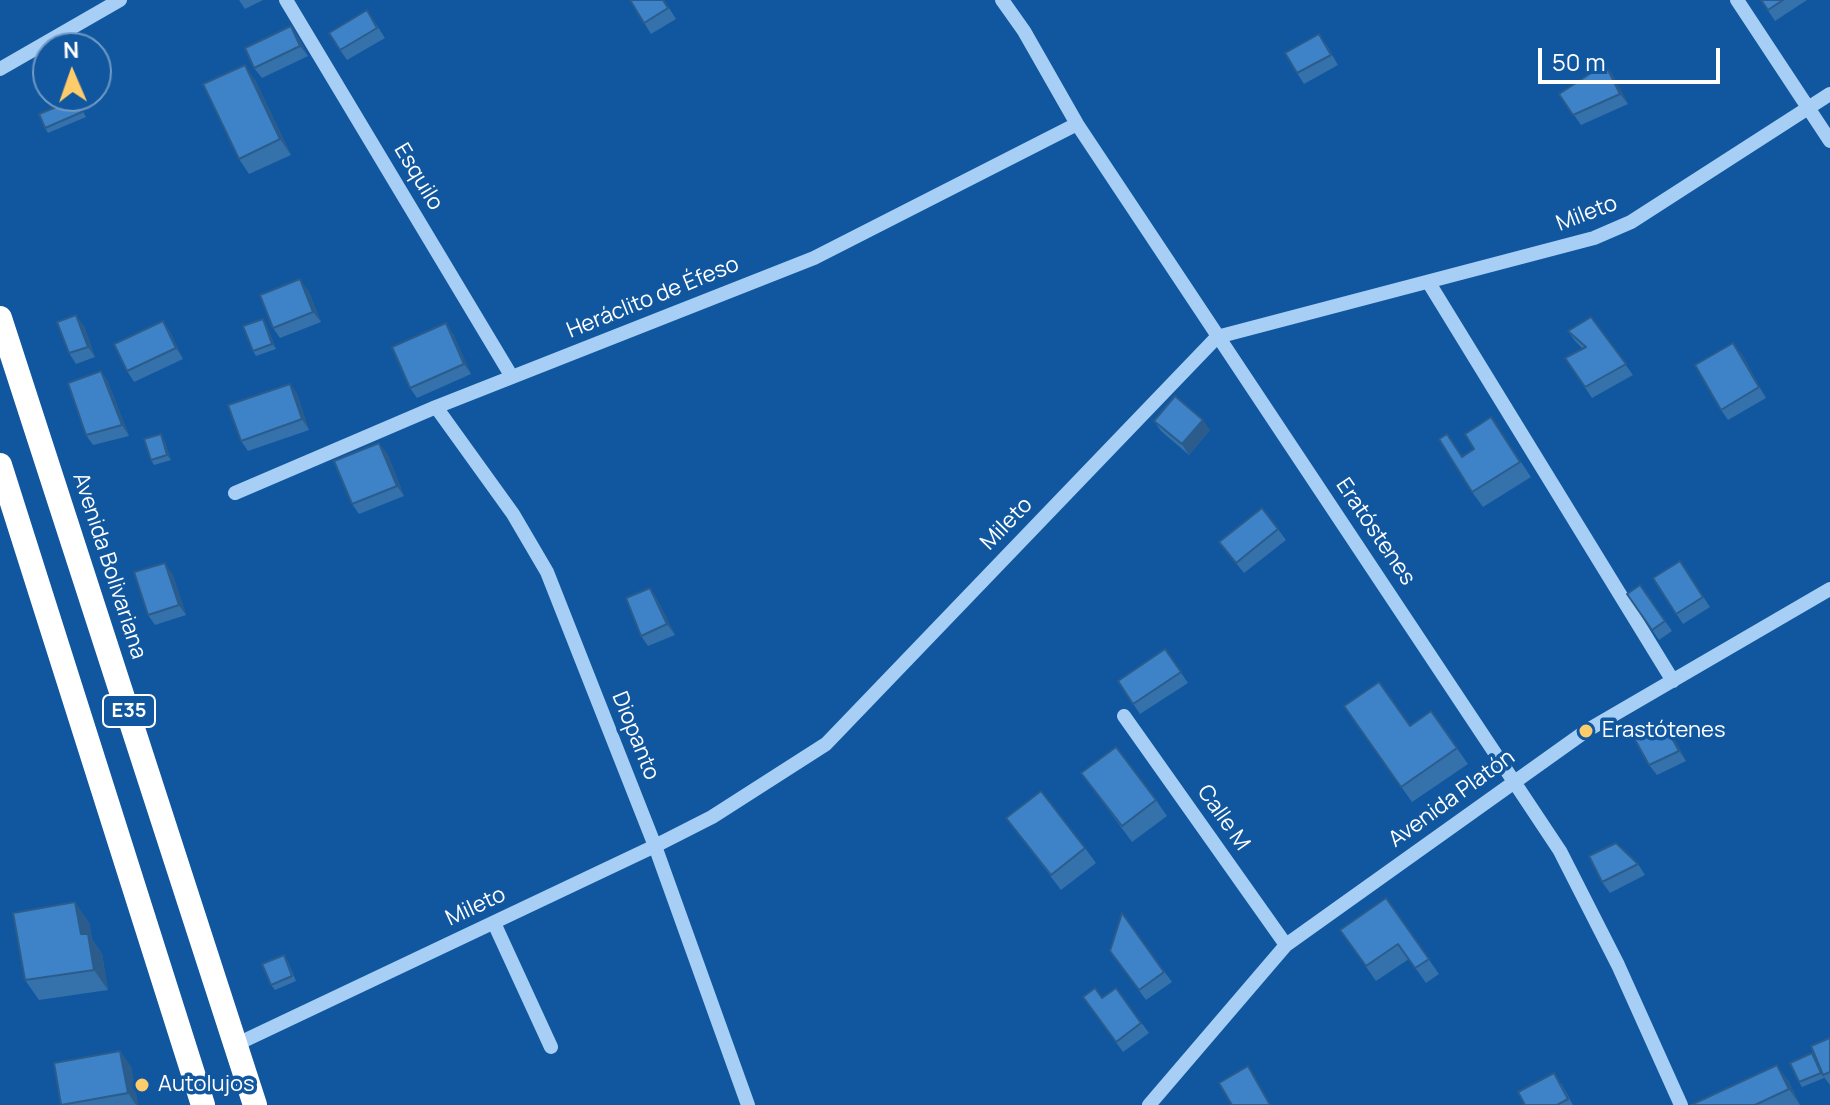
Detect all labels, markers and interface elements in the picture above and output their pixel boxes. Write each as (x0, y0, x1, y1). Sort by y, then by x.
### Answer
north arrow (32, 32, 112, 112)
scale bar (1542, 32, 1724, 82)
text: N (63, 35, 80, 65)
text: 50 m (1552, 45, 1606, 78)
street label: Esquilo (388, 139, 448, 215)
street label: Mileto (1553, 190, 1621, 238)
street label: Heráclito de Éfeso (563, 251, 743, 345)
street label: Avenida Bolivariana (66, 470, 152, 662)
street label: Eratóstenes (1330, 473, 1420, 591)
street label: Mileto (976, 492, 1038, 556)
street label: Diopanto (605, 688, 665, 784)
road number: E35 (103, 695, 155, 727)
place label: Erastótenes (1602, 718, 1725, 744)
marker: Erastótenes (1577, 722, 1595, 740)
street label: Avenida Platón (1384, 744, 1520, 854)
street label: Calle M (1191, 780, 1255, 856)
street label: Mileto (442, 882, 510, 932)
place label: Autolujos (158, 1072, 255, 1098)
marker: Autolujos (133, 1076, 151, 1094)

